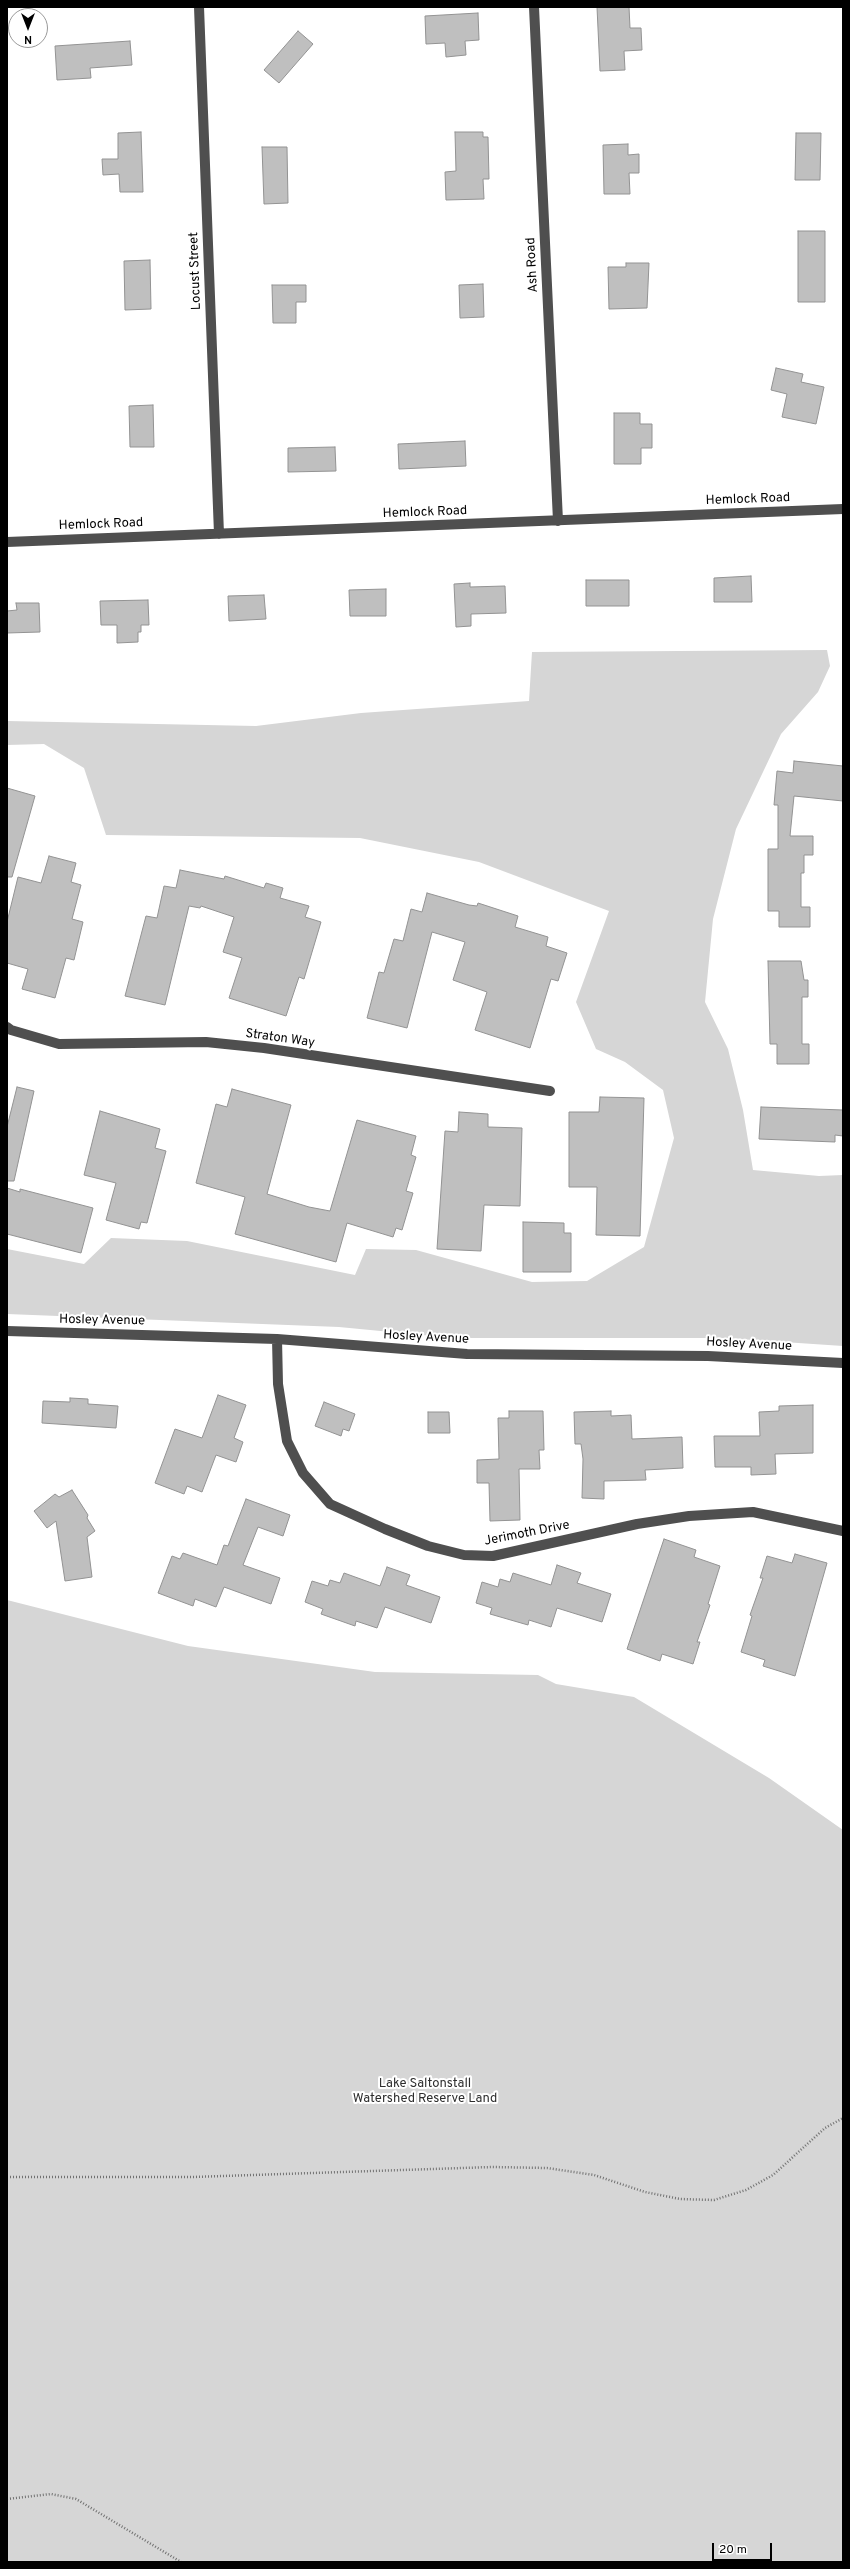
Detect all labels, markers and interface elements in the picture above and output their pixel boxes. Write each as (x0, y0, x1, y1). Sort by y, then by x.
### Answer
north arrow (8, 8, 48, 48)
text: N (24, 32, 32, 46)
street label: Locust Street (187, 232, 205, 310)
street label: Ash Road (524, 237, 542, 293)
street label: Hemlock Road (705, 491, 791, 509)
street label: Hemlock Road (382, 504, 468, 522)
street label: Hemlock Road (58, 516, 144, 534)
street label: Straton Way (244, 1026, 316, 1052)
street label: Hosley Avenue (59, 1312, 145, 1330)
street label: Hosley Avenue (383, 1328, 469, 1348)
street label: Hosley Avenue (706, 1335, 792, 1355)
street label: Jerimoth Drive (483, 1518, 571, 1550)
park label: Lake Saltonstall Watershed Reserve Land (353, 2076, 497, 2107)
scale bar (714, 2535, 774, 2561)
text: 20 m (719, 2542, 747, 2558)

